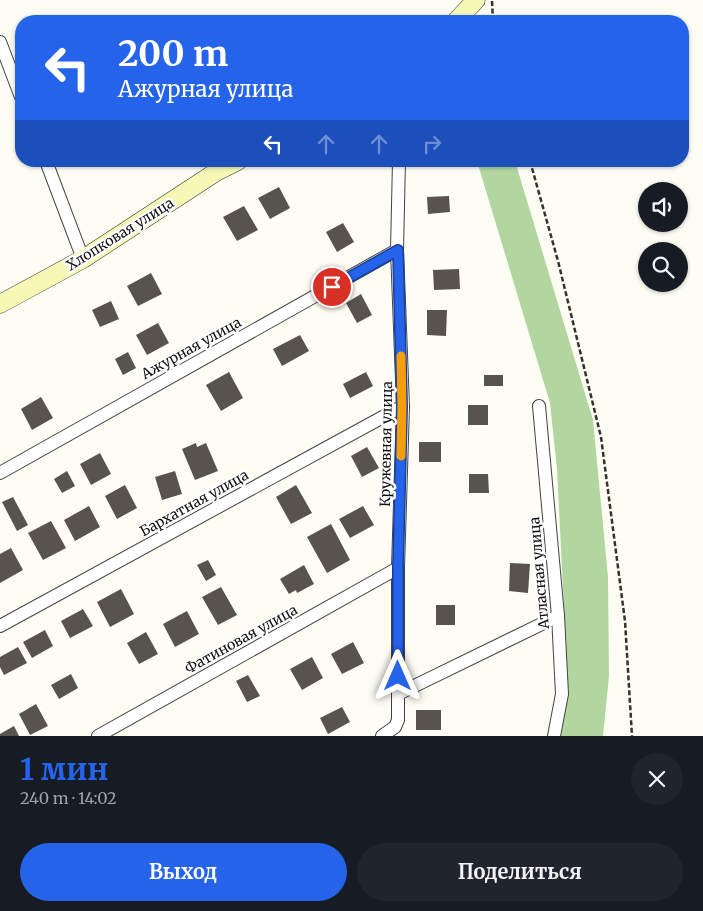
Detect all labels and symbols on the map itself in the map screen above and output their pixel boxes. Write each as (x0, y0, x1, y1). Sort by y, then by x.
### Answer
street label: Хлопковая улица (63, 193, 177, 274)
pin (311, 266, 353, 308)
street label: Ажурная улица (137, 313, 245, 383)
street label: Кружевная улица (376, 380, 396, 507)
street label: Бархатная улица (137, 465, 252, 540)
street label: Атласная улица (525, 516, 553, 631)
street label: Фатиновая улица (182, 600, 301, 677)
position arrow (371, 649, 423, 701)

